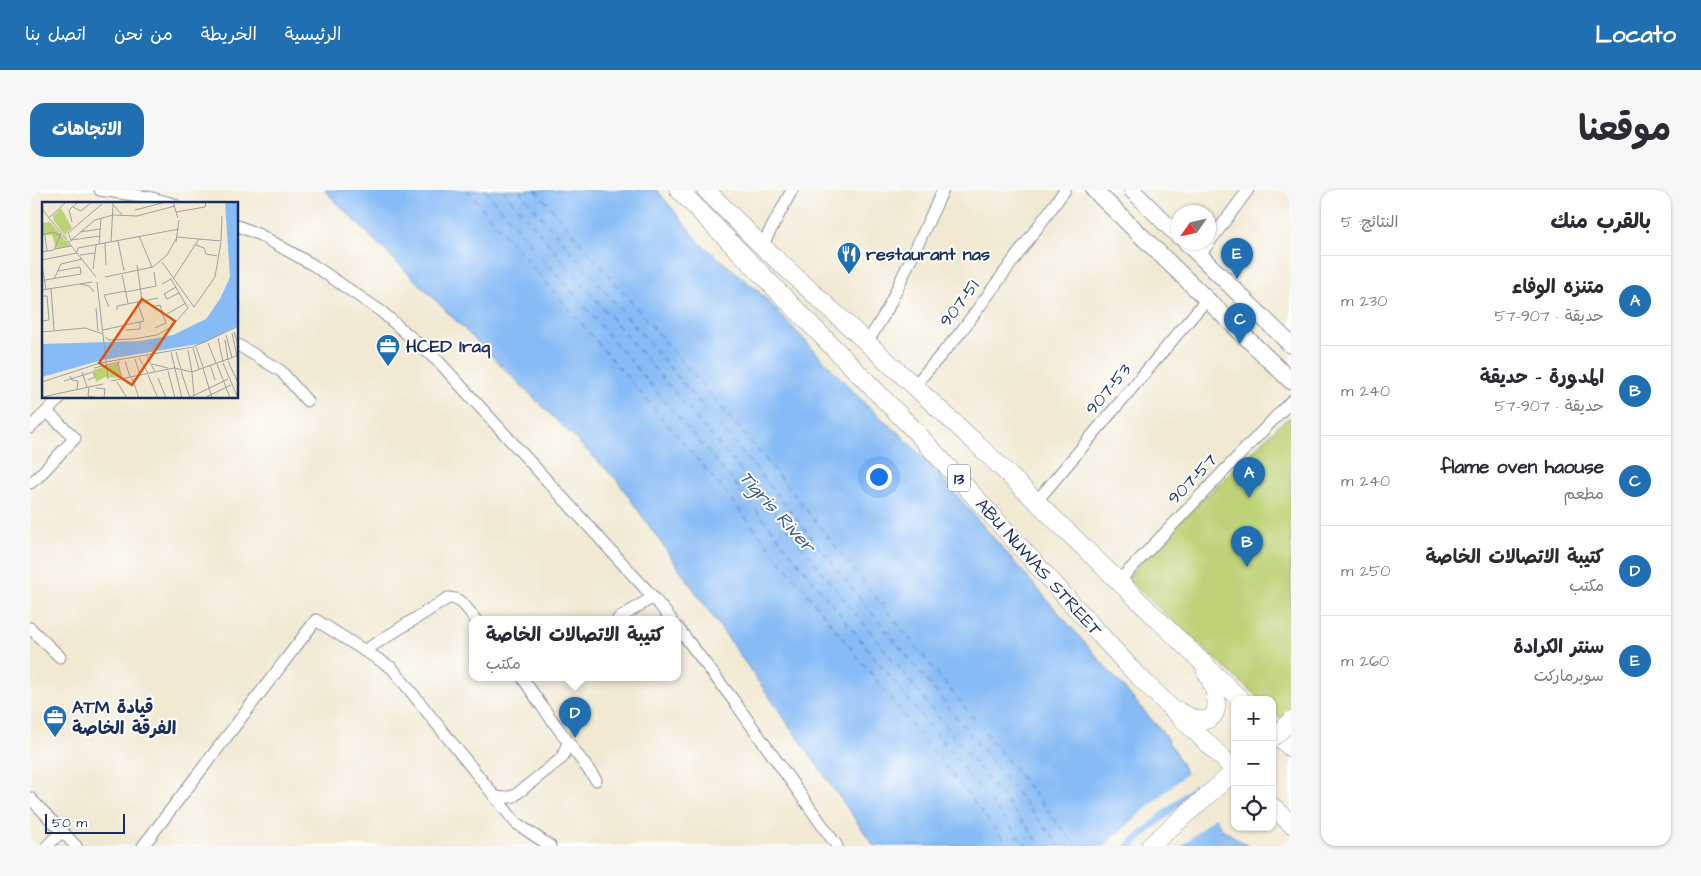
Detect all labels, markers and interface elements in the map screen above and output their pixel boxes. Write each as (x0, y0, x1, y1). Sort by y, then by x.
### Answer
text: Locato (1595, 18, 1676, 52)
text: اتصل بنا (25, 22, 86, 47)
text: من نحن (114, 22, 173, 47)
text: الخريطة (201, 22, 257, 47)
text: الرئيسية (285, 22, 341, 47)
button: الاتجاهات (30, 103, 144, 157)
text: موقعنا (1578, 105, 1671, 154)
inset map (42, 202, 239, 399)
north arrow (1171, 205, 1216, 250)
text: بالقرب منك (1550, 207, 1651, 236)
text: النتائج: 5 (1341, 211, 1398, 233)
pin: E (1221, 238, 1253, 279)
restaurant icon: restaurant nas (836, 241, 862, 275)
place label: restaurant nas (866, 242, 990, 267)
street label: 907-51 (933, 274, 985, 332)
text: متنزه الوفاء (1512, 274, 1604, 301)
text: 230 m (1341, 290, 1387, 312)
text: A (1630, 290, 1640, 312)
pin: C (1224, 303, 1256, 344)
text: حديقة · 907-57 (1495, 305, 1604, 327)
office icon: HCED Iraq (375, 333, 401, 367)
place label: HCED Iraq (406, 334, 491, 359)
street label: 907-53 (1079, 358, 1137, 420)
text: المدورة - حديقة (1480, 364, 1604, 391)
text: 240 m (1341, 380, 1390, 402)
text: B (1629, 380, 1641, 402)
text: حديقة · 907-57 (1495, 395, 1604, 417)
street label: 907-57 (1162, 448, 1223, 510)
text: flame oven haouse (1440, 454, 1604, 481)
pin: A (1233, 457, 1265, 498)
your location (866, 464, 892, 490)
road number: 13 (948, 464, 970, 492)
water label: Tigris River (733, 465, 823, 561)
text: 240 m (1341, 470, 1390, 492)
text: C (1629, 470, 1641, 492)
text: مطعم (1564, 483, 1604, 505)
street label: ABU NUWAS STREET (970, 493, 1108, 643)
pin: B (1231, 526, 1263, 567)
text: كتيبة الاتصالات الخاصة (1426, 544, 1604, 571)
text: 250 m (1341, 560, 1390, 582)
text: D (1630, 560, 1640, 582)
text: مكتب (1569, 575, 1604, 597)
popup (469, 616, 681, 681)
text: كتيبة الاتصالات الخاصة (486, 622, 664, 649)
text: سنتر الكرادة (1513, 634, 1604, 661)
text: 260 m (1341, 650, 1389, 672)
text: E (1630, 650, 1640, 672)
text: مكتب (486, 653, 521, 675)
text: سوبرماركت (1534, 665, 1604, 687)
place label: ATM قيادة الفرقة الخاصة (72, 695, 176, 741)
map controls (1231, 696, 1276, 831)
button: + (1231, 696, 1276, 741)
pin: D (559, 697, 591, 738)
office icon: ATM قيادة الفرقة الخاصة (42, 704, 68, 738)
button: − (1231, 741, 1276, 786)
button: locate (1231, 786, 1276, 831)
scale bar (45, 811, 125, 834)
text: 50 m (52, 813, 87, 833)

